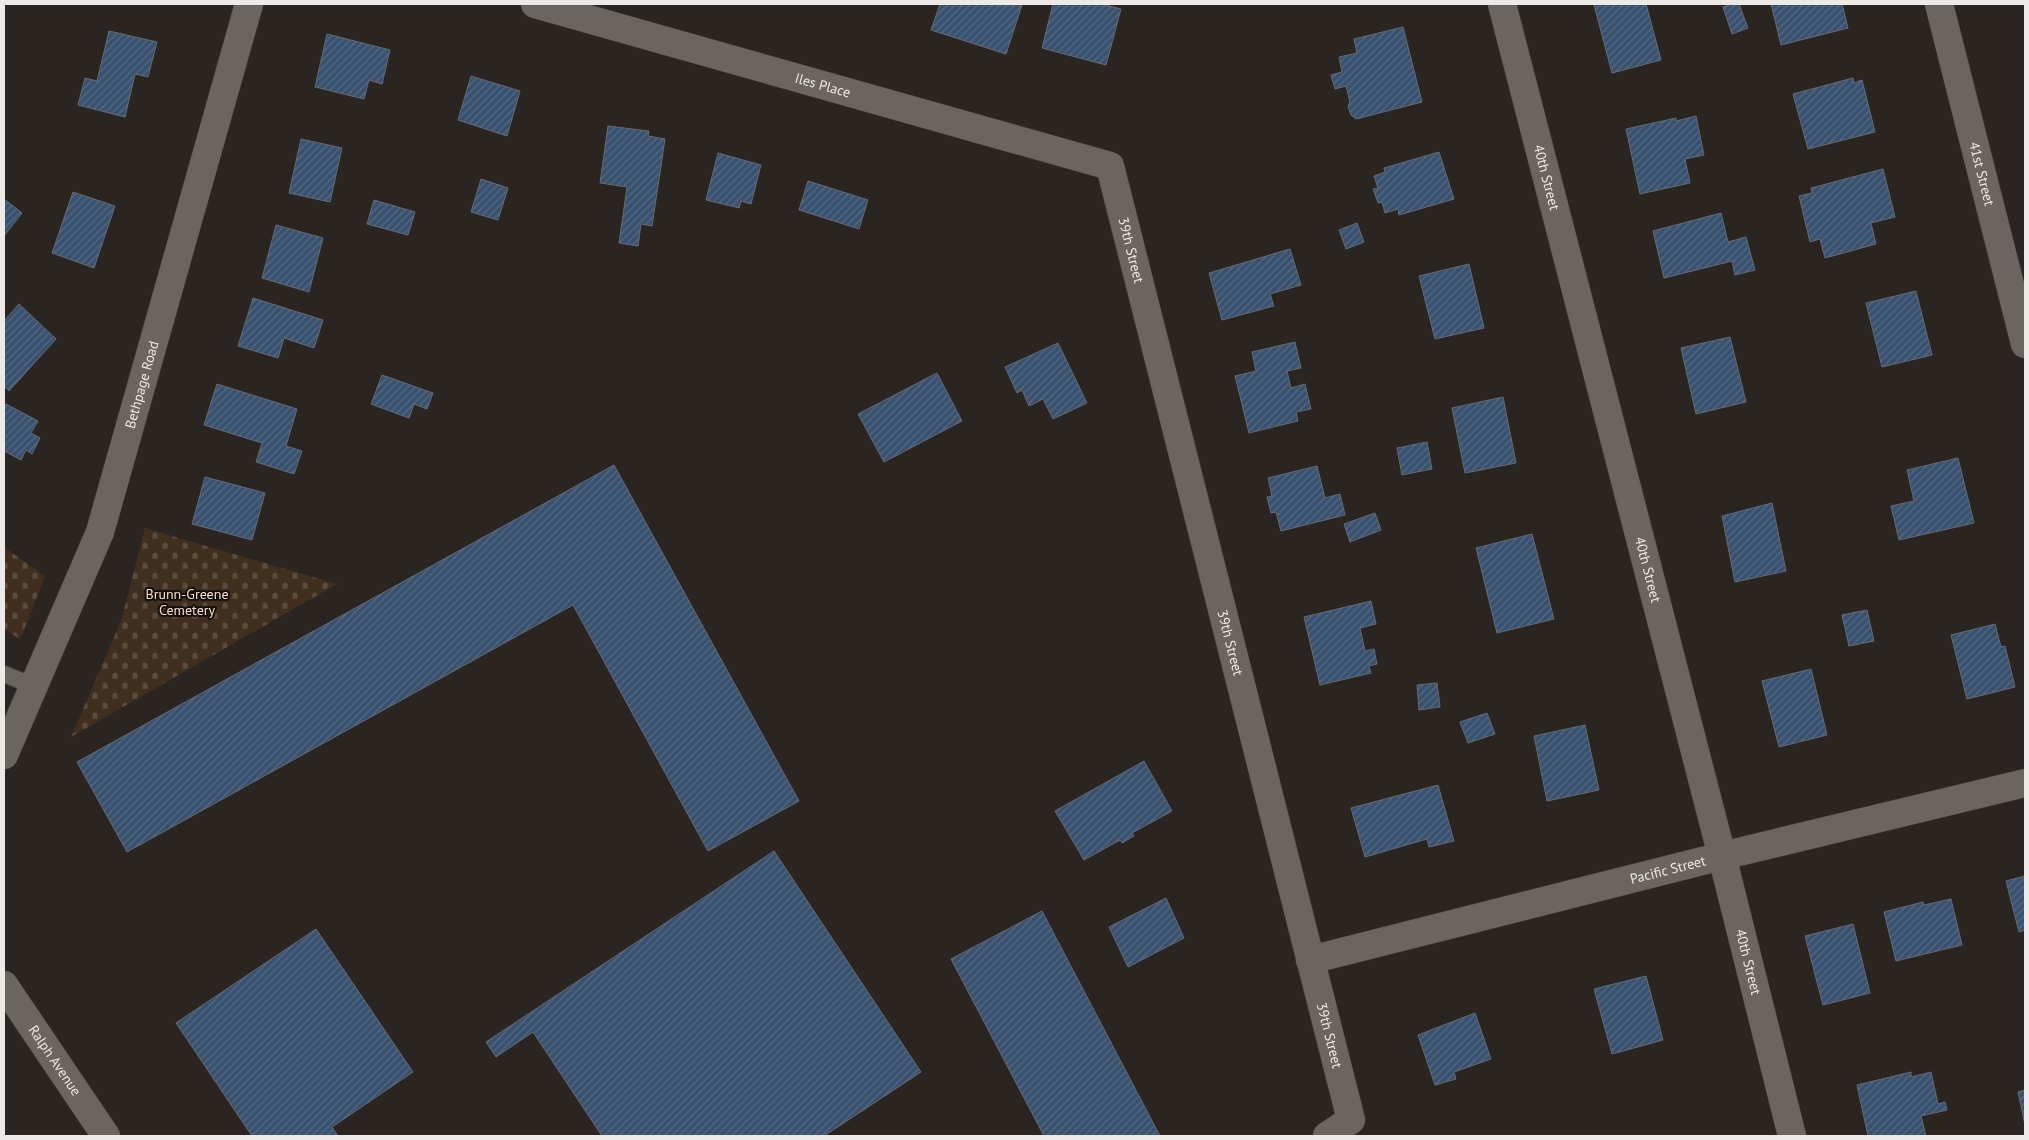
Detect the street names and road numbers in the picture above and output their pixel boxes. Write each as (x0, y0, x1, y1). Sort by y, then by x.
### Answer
street label: Iles Place (793, 69, 853, 101)
street label: 41st Street (1965, 140, 1999, 208)
street label: 40th Street (1530, 143, 1564, 212)
street label: 39th Street (1114, 215, 1148, 285)
street label: Bethpage Road (121, 339, 163, 430)
street label: 40th Street (1631, 535, 1665, 605)
street label: 39th Street (1213, 608, 1247, 678)
street label: Pacific Street (1628, 851, 1708, 888)
street label: 40th Street (1732, 927, 1765, 997)
street label: 39th Street (1313, 1001, 1347, 1070)
street label: Ralph Avenue (25, 1022, 85, 1099)

